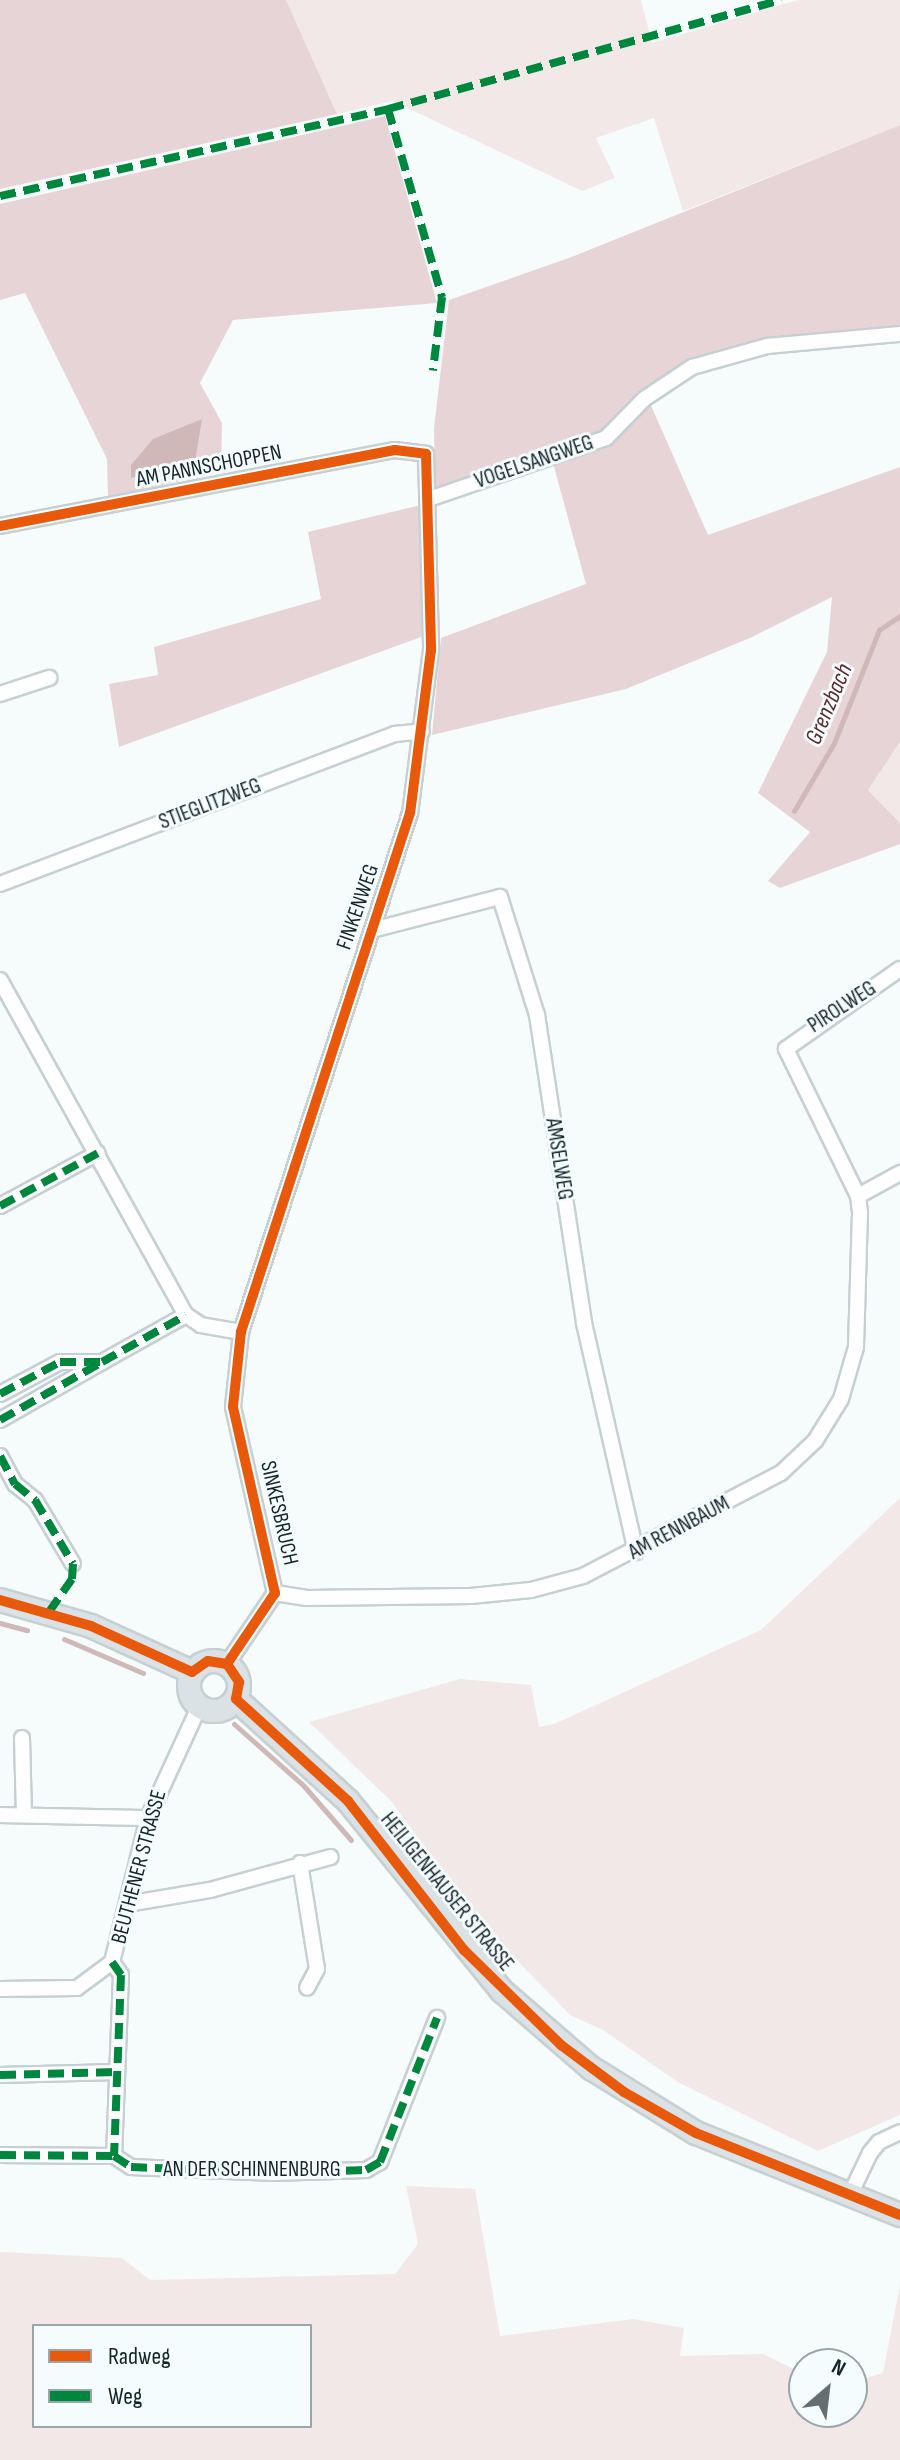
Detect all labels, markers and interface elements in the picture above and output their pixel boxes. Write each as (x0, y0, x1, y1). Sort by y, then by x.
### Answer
street label: VOGELSANGWEG (471, 429, 597, 495)
street label: AM PANNSCHOPPEN (134, 439, 284, 493)
water label: Grenzbach (799, 659, 859, 749)
street label: STIEGLITZWEG (155, 772, 265, 836)
street label: FINKENWEG (331, 861, 385, 953)
street label: PIROLWEG (803, 975, 881, 1039)
street label: AMSELWEG (540, 1116, 578, 1202)
street label: SINKESBRUCH (254, 1458, 304, 1568)
street label: AM RENNBAUM (624, 1490, 734, 1566)
street label: BEUTHENER STRASSE (106, 1787, 172, 1947)
street label: HEILIGENHAUSER STRASSE (375, 1807, 519, 1977)
street label: AN DER SCHINNENBURG (163, 2157, 341, 2183)
legend (32, 2324, 312, 2428)
text: Radweg (108, 2342, 171, 2371)
north arrow (788, 2348, 868, 2428)
text: N (827, 2353, 850, 2383)
text: Weg (108, 2382, 142, 2411)

